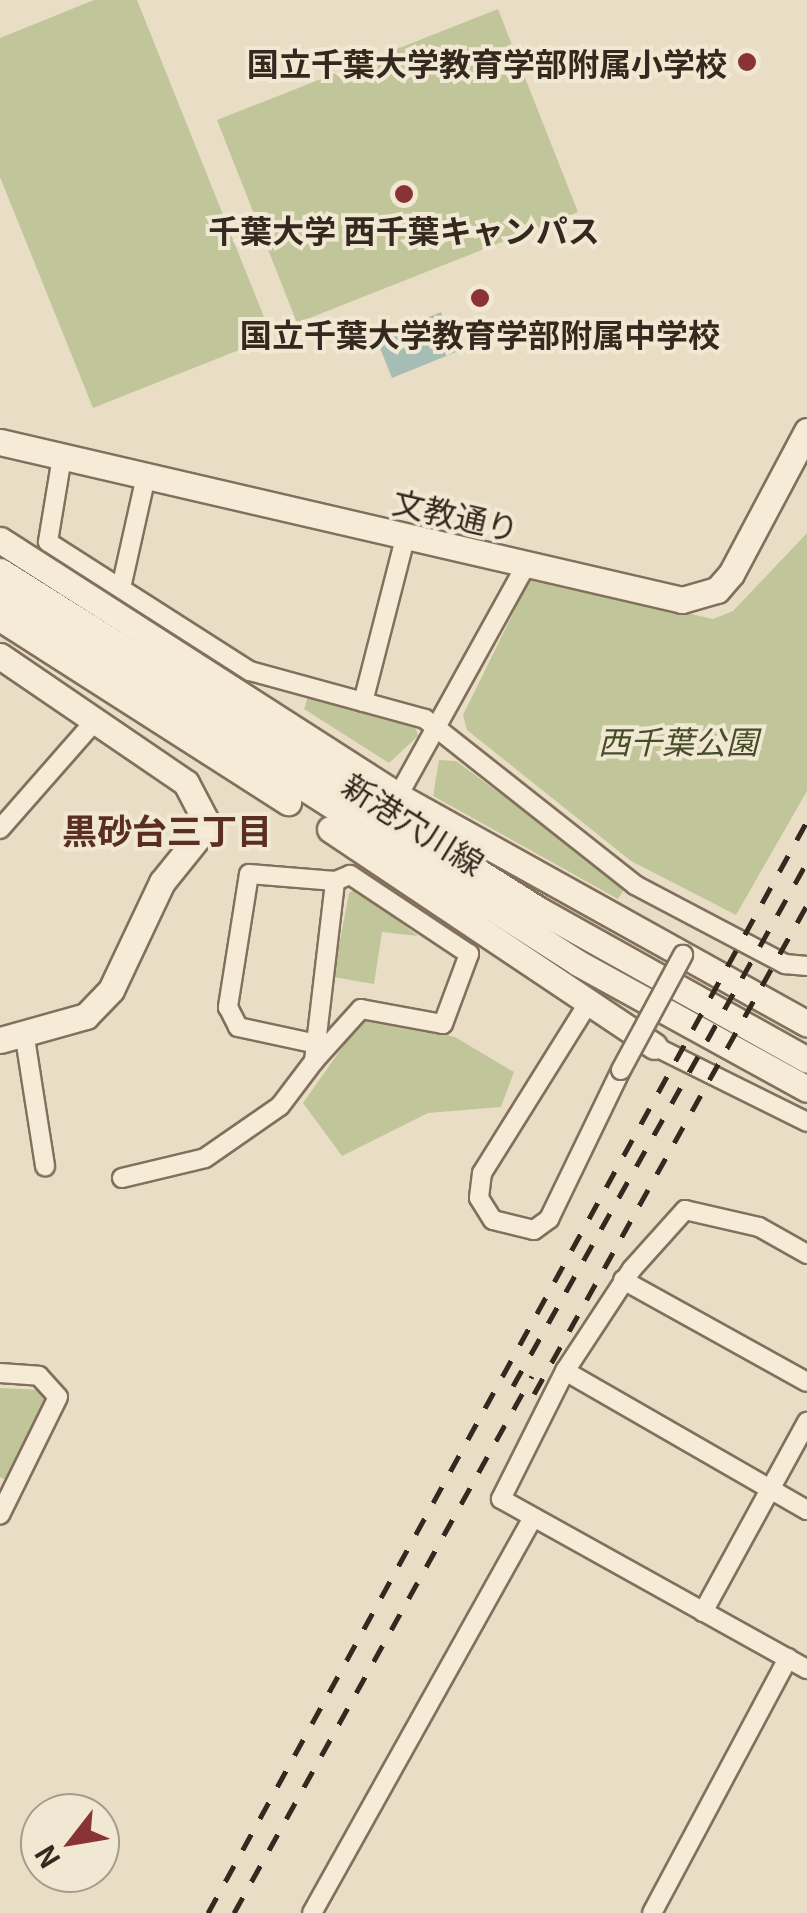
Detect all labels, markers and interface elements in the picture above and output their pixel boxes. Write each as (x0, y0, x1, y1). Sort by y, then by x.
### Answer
place label: 国立千葉大学教育学部附属小学校 (247, 43, 727, 81)
marker: 国立千葉大学教育学部附属小学校 (736, 51, 758, 73)
marker: 千葉大学 西千葉キャンパス (393, 183, 415, 205)
place label: 千葉大学 西千葉キャンパス (208, 210, 600, 248)
marker: 国立千葉大学教育学部附属中学校 (469, 287, 491, 309)
place label: 国立千葉大学教育学部附属中学校 (240, 314, 720, 352)
street label: 文教通り (389, 481, 523, 547)
park label: 西千葉公園 (598, 721, 758, 759)
street label: 新港穴川線 (336, 764, 492, 882)
district label: 黒砂台三丁目 (62, 808, 272, 850)
north arrow (20, 1793, 120, 1893)
text: N (23, 1838, 69, 1877)

